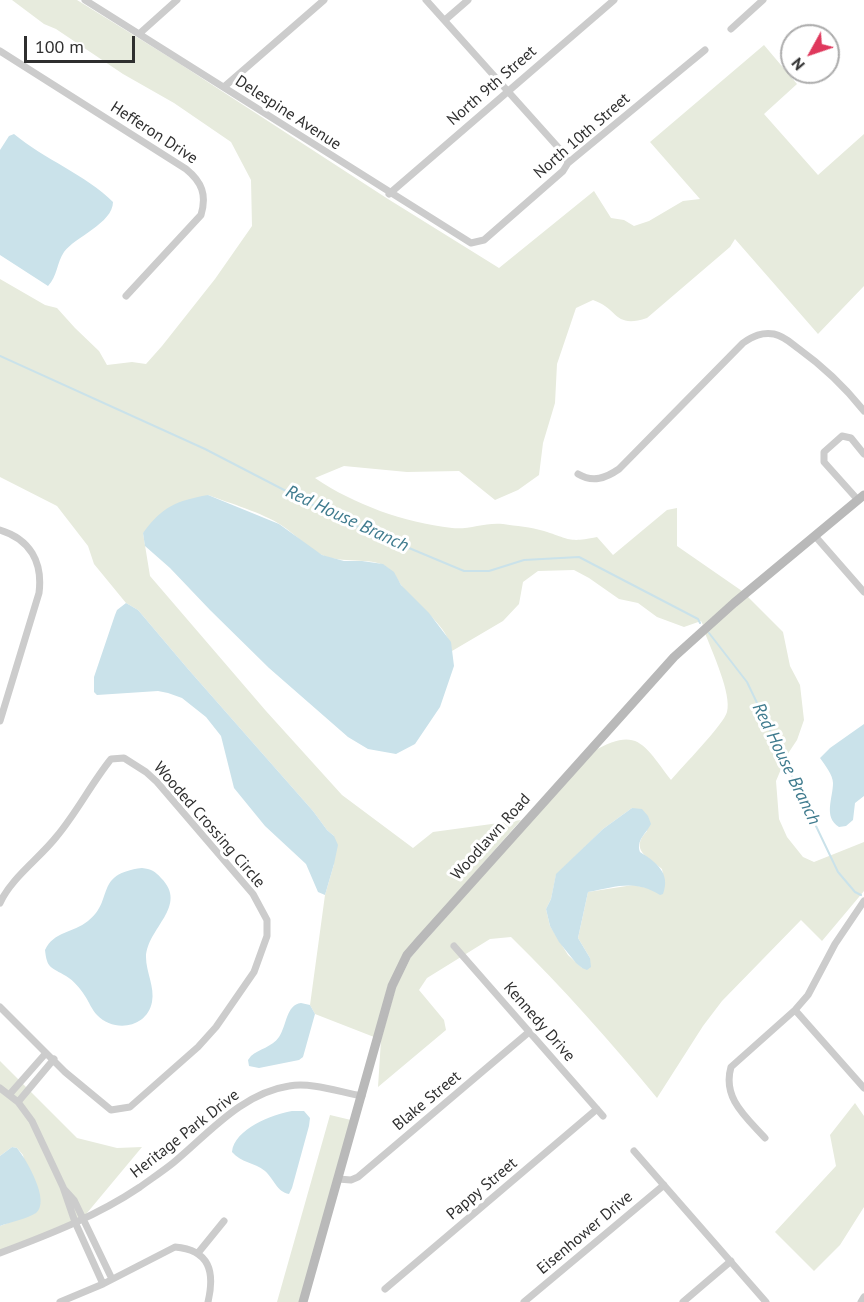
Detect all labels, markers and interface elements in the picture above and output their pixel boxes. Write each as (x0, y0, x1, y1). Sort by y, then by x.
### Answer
scale bar (27, 24, 138, 62)
north arrow (780, 24, 840, 84)
text: 100 m (35, 35, 84, 58)
street label: North 9th Street (444, 42, 540, 130)
text: N (787, 54, 809, 75)
street label: Delespine Avenue (232, 72, 344, 154)
street label: North 10th Street (530, 89, 634, 183)
street label: Hefferon Drive (107, 98, 201, 168)
water label: Red House Branch (282, 481, 412, 557)
water label: Red House Branch (747, 700, 825, 828)
street label: Wooded Crossing Circle (149, 758, 269, 892)
street label: Woodlawn Road (447, 790, 535, 884)
street label: Kennedy Drive (499, 978, 579, 1066)
street label: Blake Street (389, 1067, 465, 1135)
street label: Heritage Park Drive (127, 1086, 243, 1182)
street label: Pappy Street (443, 1154, 521, 1224)
street label: Eisenhower Drive (533, 1187, 637, 1279)

